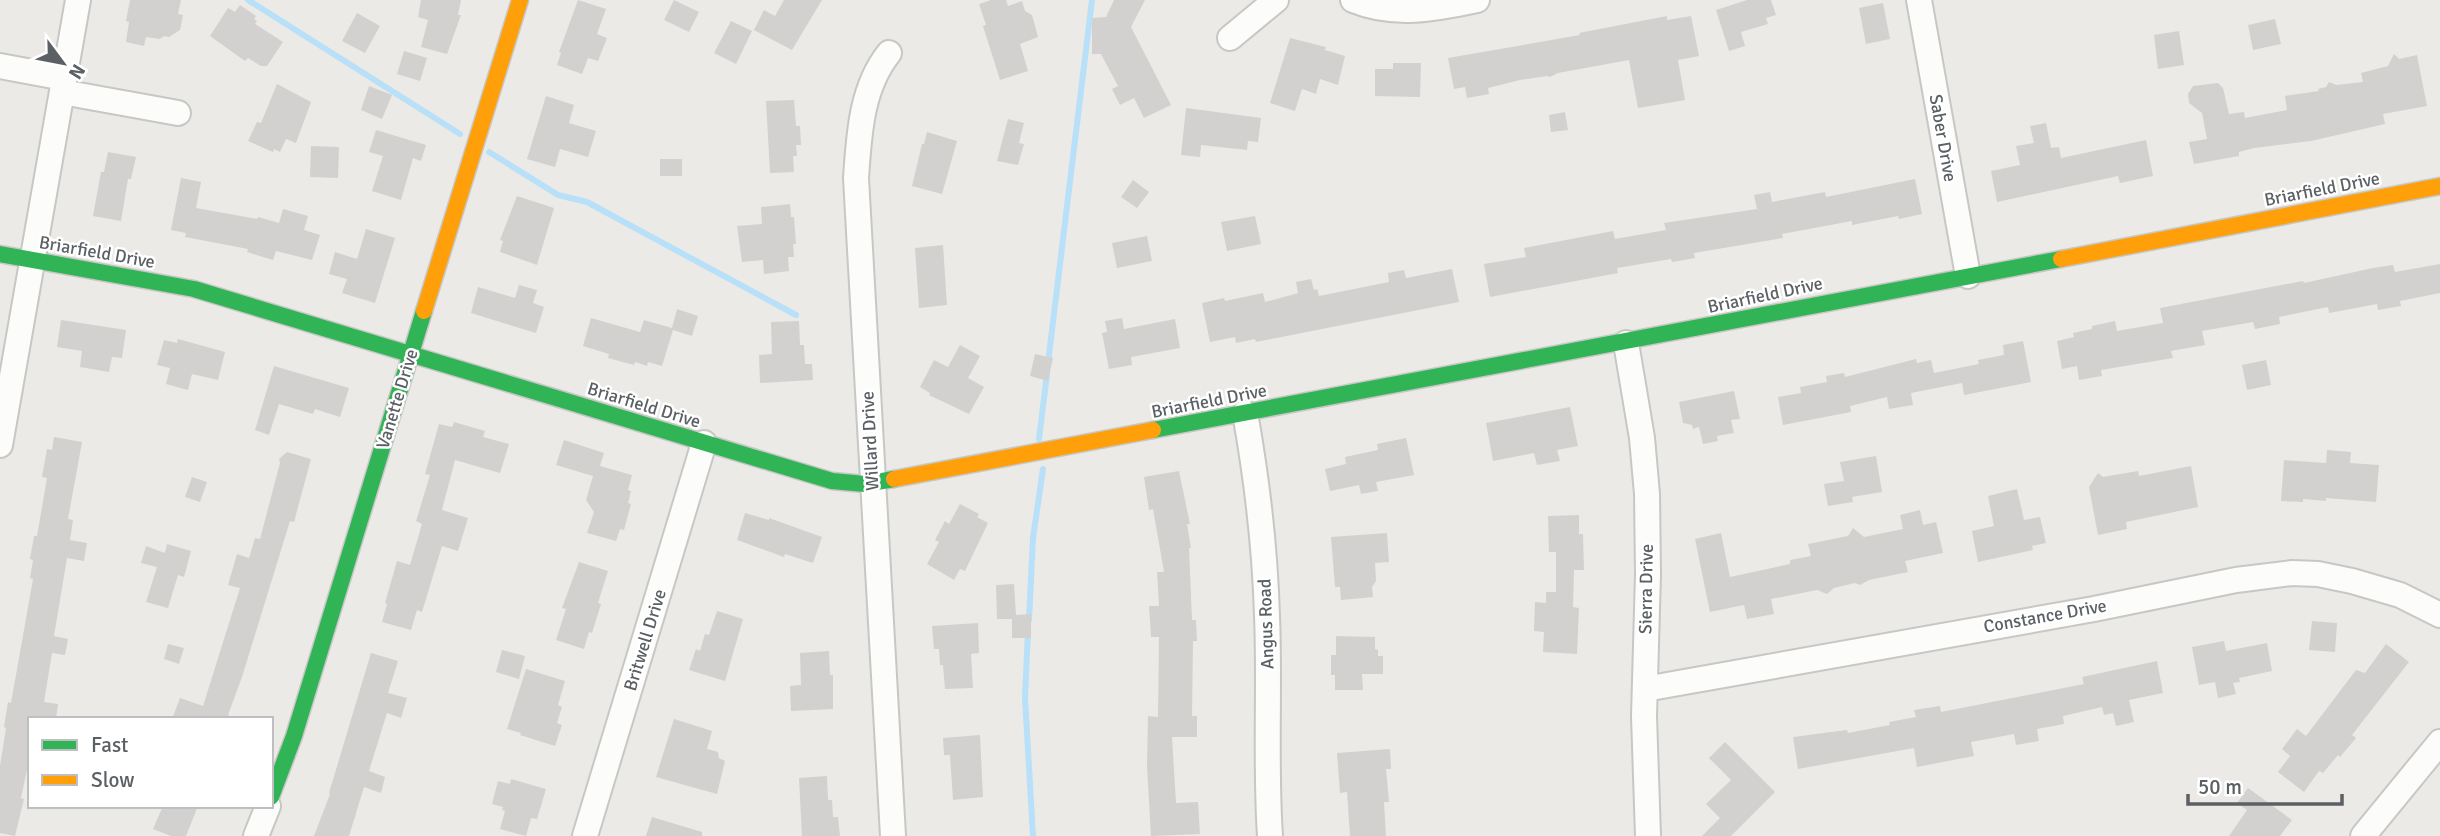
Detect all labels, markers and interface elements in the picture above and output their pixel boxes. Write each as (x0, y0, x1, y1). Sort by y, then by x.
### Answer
north arrow (28, 28, 98, 98)
text: N (63, 60, 90, 83)
street label: Saber Drive (1924, 93, 1962, 183)
street label: Briarfield Drive (2262, 167, 2382, 211)
street label: Briarfield Drive (37, 231, 157, 273)
street label: Briarfield Drive (1705, 272, 1825, 318)
street label: Vanette Drive (371, 346, 423, 452)
street label: Briarfield Drive (585, 377, 703, 433)
street label: Briarfield Drive (1149, 379, 1269, 423)
street label: Willard Drive (856, 391, 884, 491)
street label: Sierra Drive (1634, 544, 1658, 634)
street label: Angus Road (1253, 578, 1279, 670)
street label: Britwell Drive (619, 587, 671, 693)
street label: Constance Drive (1982, 594, 2108, 638)
legend (28, 717, 273, 808)
text: Fast (91, 732, 128, 758)
scale bar (2188, 762, 2342, 806)
text: Slow (91, 767, 135, 793)
text: 50 m (2198, 774, 2242, 800)

